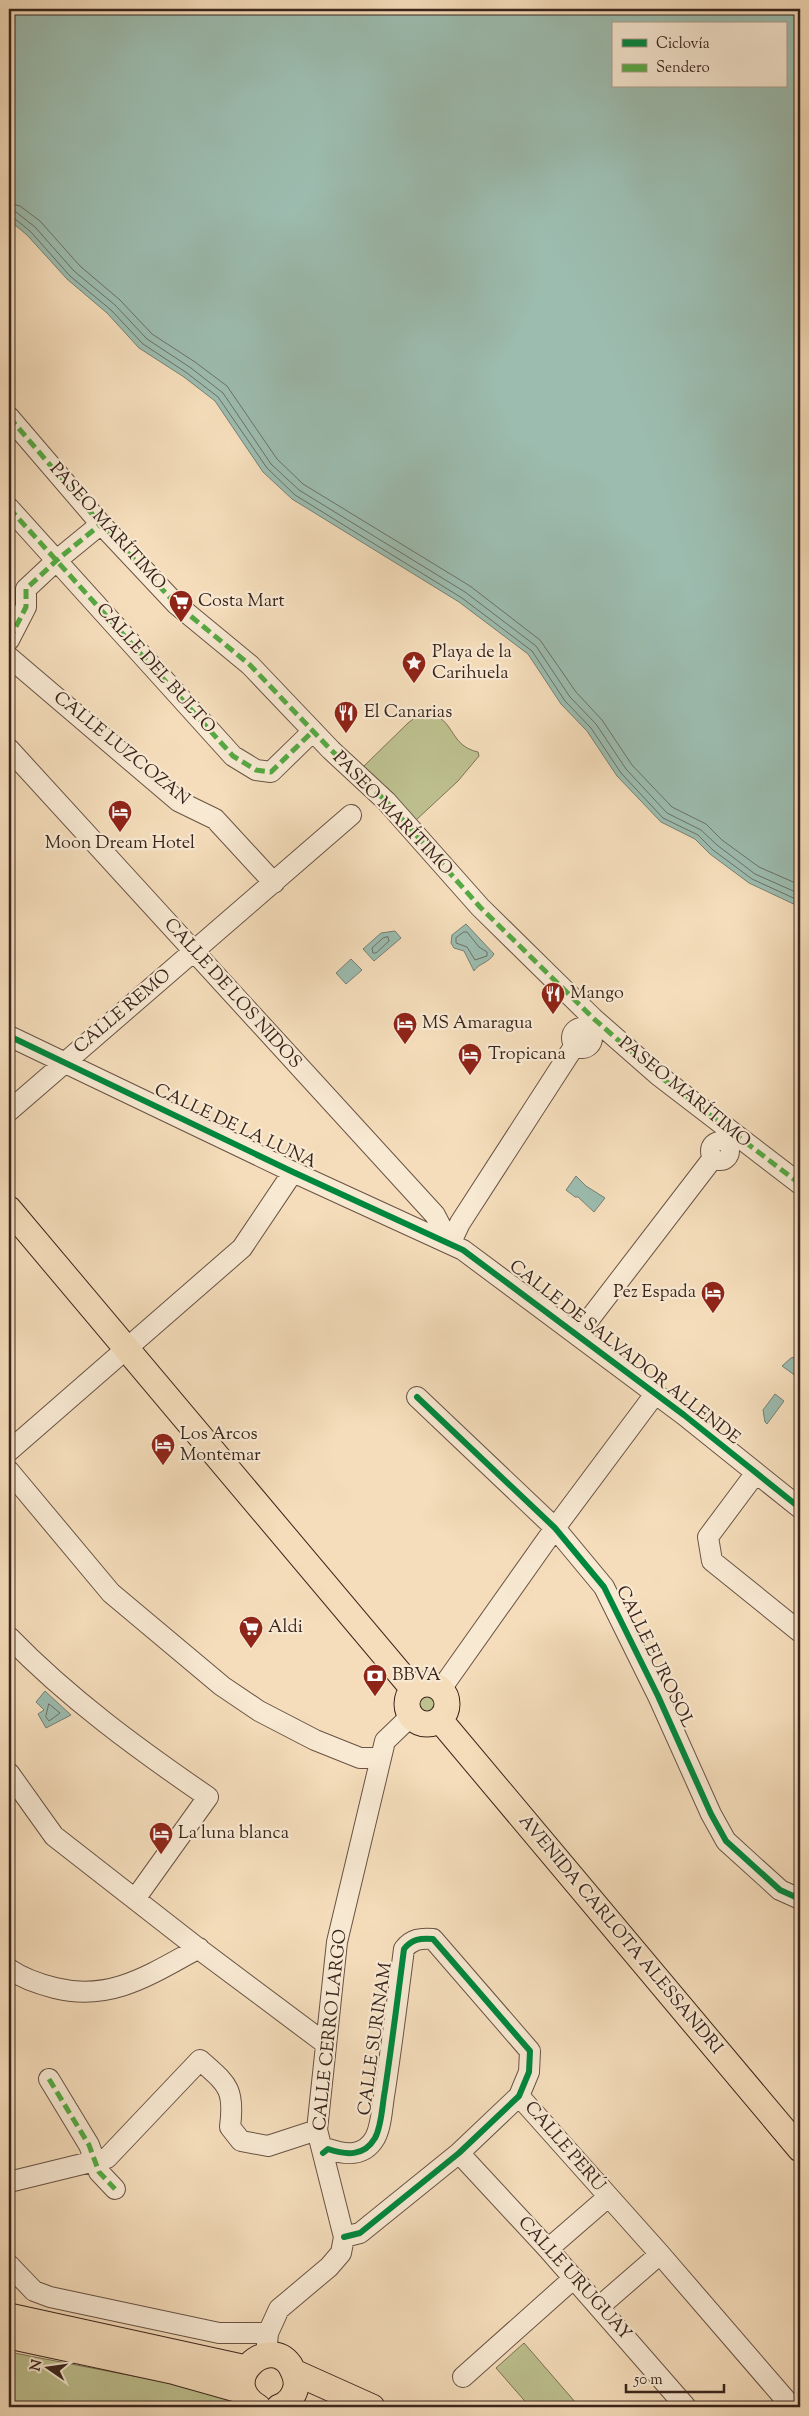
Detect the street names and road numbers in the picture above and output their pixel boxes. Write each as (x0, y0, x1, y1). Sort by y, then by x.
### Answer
street label: PASEO MARÍTIMO (43, 457, 171, 597)
street label: CALLE DEL BULTO (89, 598, 221, 740)
street label: CALLE LUZCOZAN (47, 686, 195, 812)
street label: PASEO MARÍTIMO (326, 746, 458, 882)
street label: CALLE DE LOS NIDOS (157, 913, 307, 1075)
street label: CALLE REMO (69, 963, 177, 1061)
street label: PASEO MARÍTIMO (612, 1031, 756, 1155)
street label: CALLE DE LA LUNA (149, 1078, 321, 1176)
street label: CALLE DE SALVADOR ALLENDE (503, 1254, 745, 1452)
street label: CALLE EUROSOL (608, 1582, 700, 1732)
street label: AVENIDA CARLOTA ALESSANDRI (512, 1809, 728, 2061)
street label: CALLE CERRO LARGO (307, 1928, 355, 2132)
street label: CALLE SURINAM (352, 1960, 400, 2117)
street label: CALLE PERÚ (517, 2095, 612, 2198)
street label: CALLE URUGUAY (511, 2211, 637, 2347)

